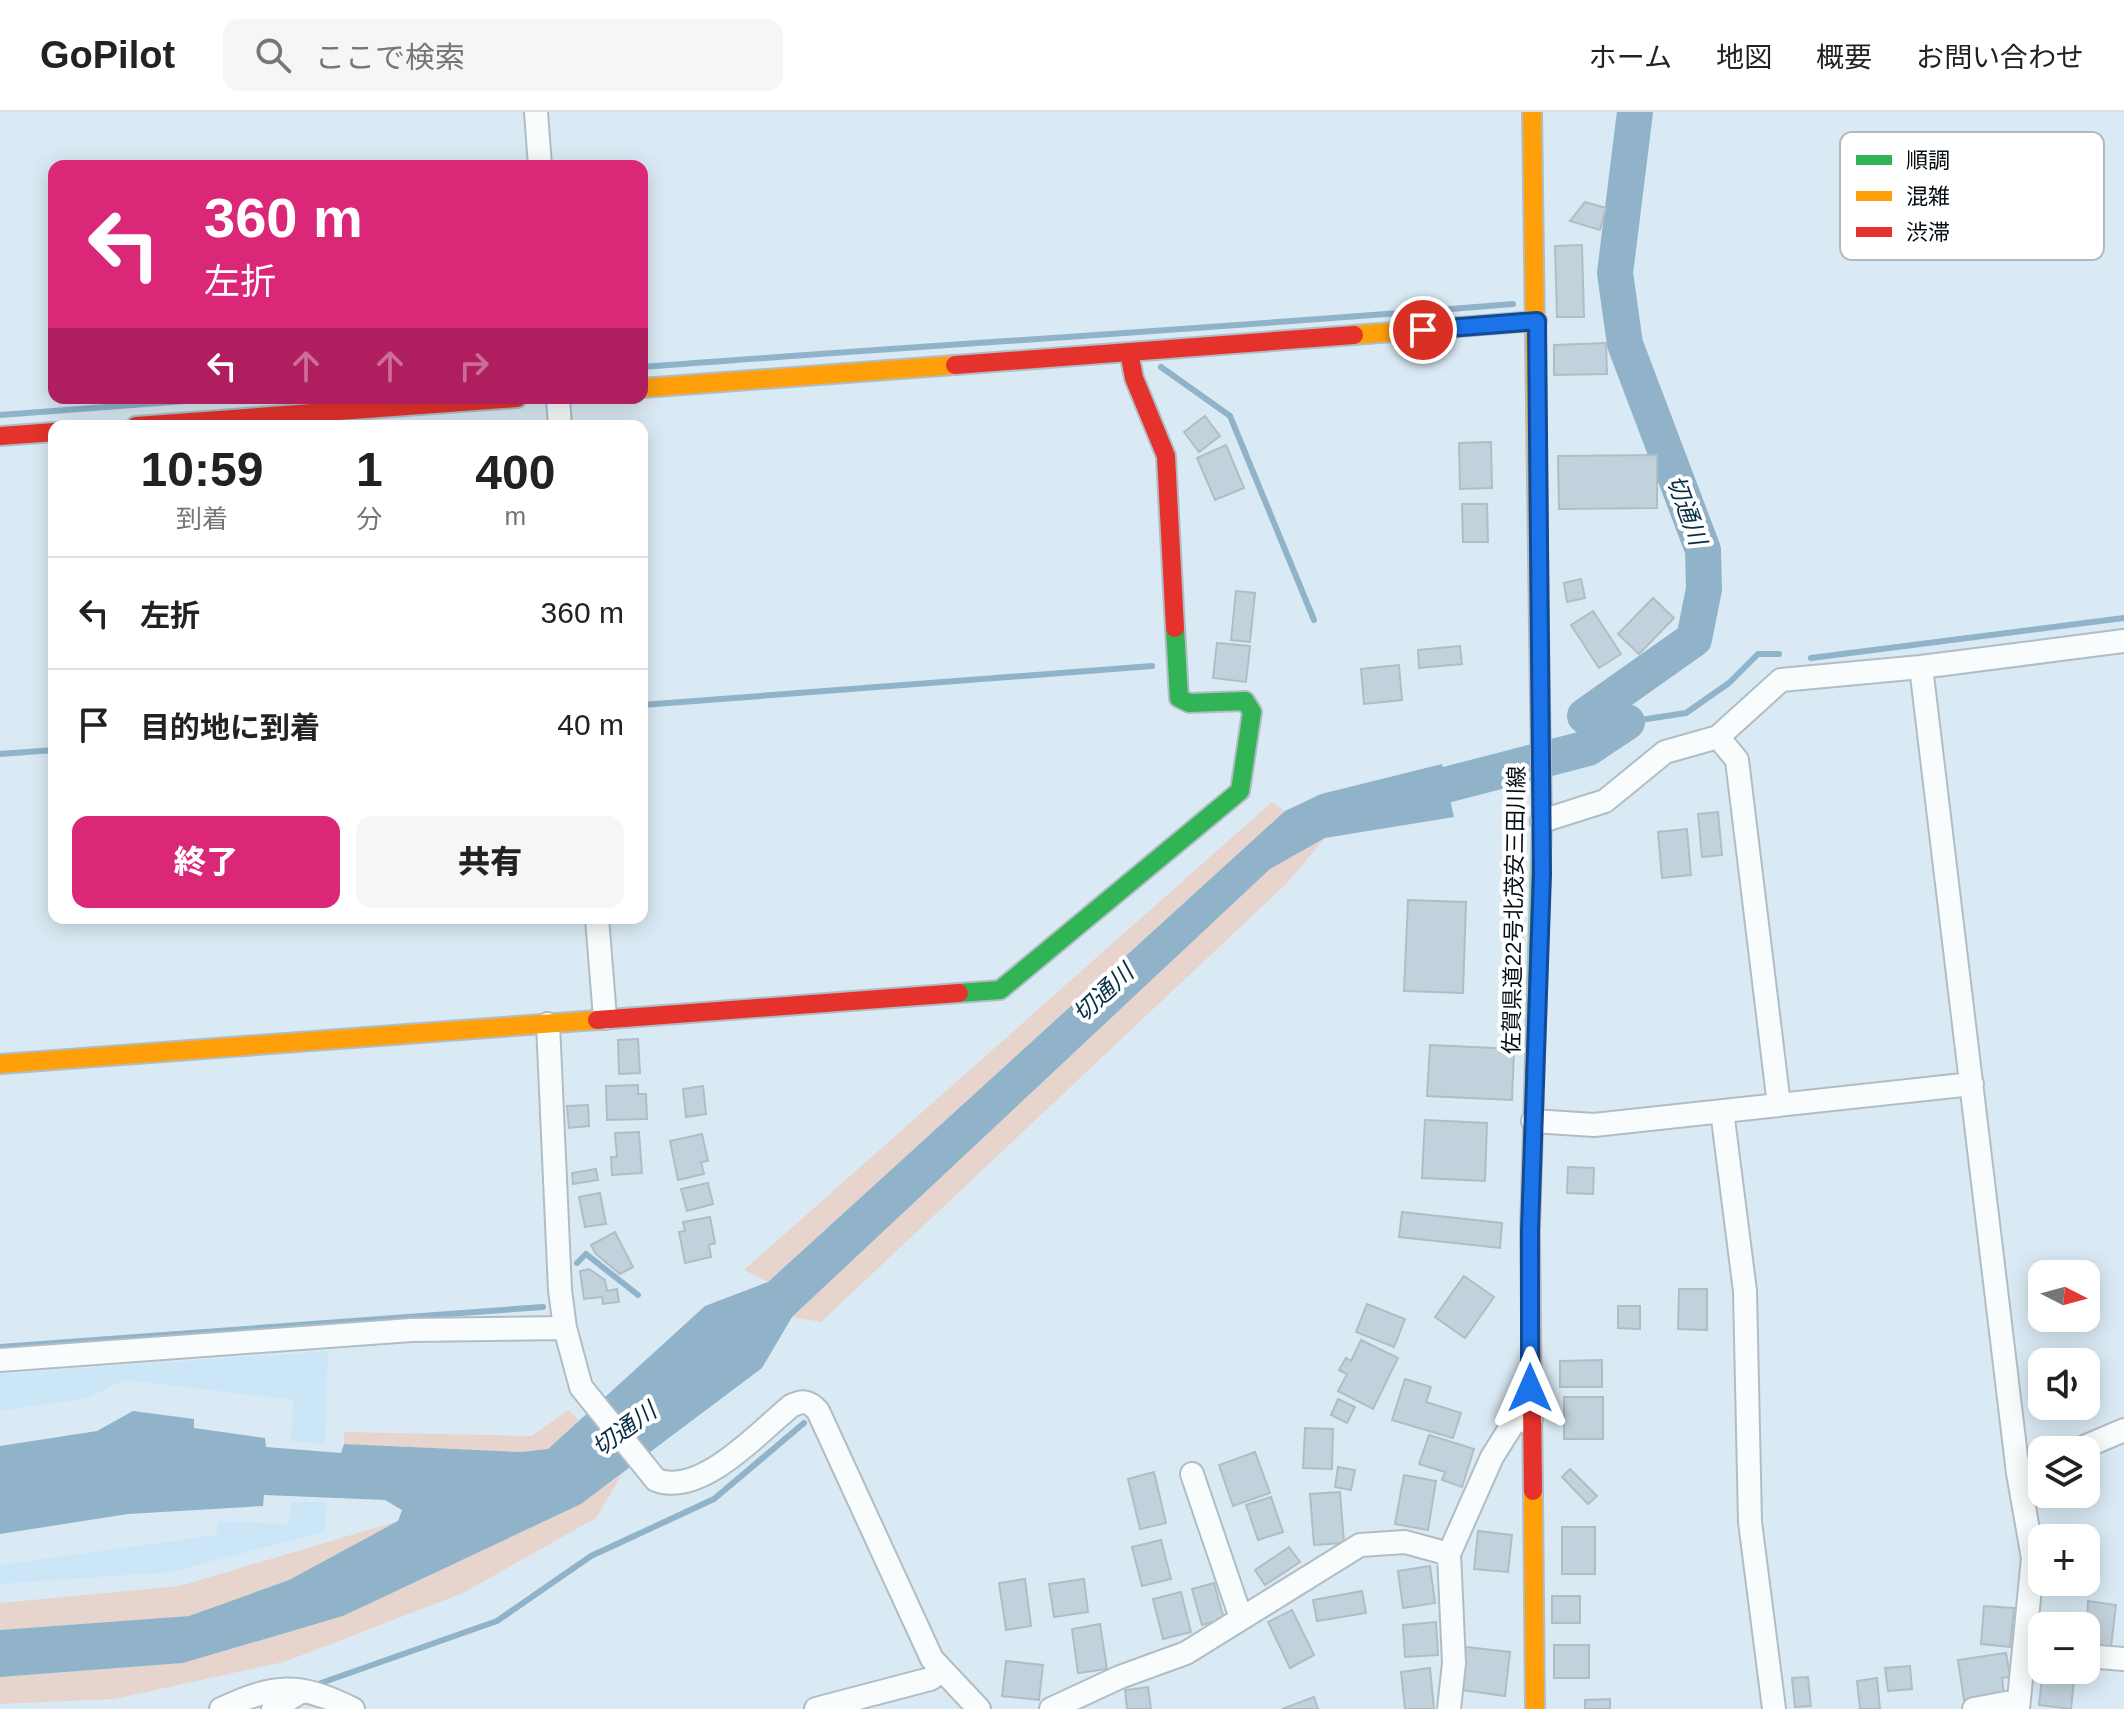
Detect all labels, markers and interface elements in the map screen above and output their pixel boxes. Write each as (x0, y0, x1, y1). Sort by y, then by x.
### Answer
search box (223, 19, 783, 91)
icon: search (251, 33, 295, 77)
text: GoPilot (40, 34, 175, 76)
text: ここで検索 (315, 41, 465, 74)
text: ホーム (1589, 42, 1672, 73)
text: 地図 (1716, 42, 1772, 73)
text: 概要 (1816, 42, 1872, 73)
text: お問い合わせ (1916, 42, 2084, 73)
legend (1840, 132, 2104, 260)
text: 順調 (1906, 148, 1950, 173)
text: 混雑 (1906, 184, 1950, 209)
text: 360 m (204, 186, 363, 249)
icon: left (72, 192, 176, 296)
text: 渋滞 (1906, 220, 1950, 245)
text: 左折 (204, 261, 276, 302)
pin (1389, 296, 1457, 364)
icon: arrive (1401, 308, 1445, 352)
icon: left (200, 344, 244, 388)
icon: ahead (284, 344, 328, 388)
icon: ahead (368, 344, 412, 388)
icon: right (452, 344, 496, 388)
text: 10:59 (141, 443, 263, 496)
text: 1 (356, 443, 383, 496)
text: 400 (475, 446, 555, 499)
water label: 切通川 (1662, 472, 1713, 551)
text: m (505, 501, 526, 531)
text: 到着 (176, 504, 228, 534)
text: 分 (356, 504, 382, 534)
icon: left (72, 591, 116, 635)
text: 360 m (541, 596, 624, 629)
text: 左折 (140, 599, 200, 632)
icon: arrive (72, 703, 116, 747)
text: 40 m (557, 708, 624, 741)
text: 目的地に到着 (140, 711, 320, 744)
street label: 佐賀県道22号北茂安三田川線 (1499, 766, 1529, 1054)
button: 終了 (72, 816, 340, 908)
button: 共有 (356, 816, 624, 908)
water label: 切通川 (1067, 957, 1141, 1027)
north arrow (2028, 1260, 2100, 1332)
map controls (2028, 1260, 2100, 1684)
position arrow (1488, 1346, 1572, 1430)
button: sound (2028, 1348, 2100, 1420)
water label: 切通川 (587, 1395, 663, 1461)
button: layers (2028, 1436, 2100, 1508)
button: + (2028, 1524, 2100, 1596)
button: − (2028, 1612, 2100, 1684)

